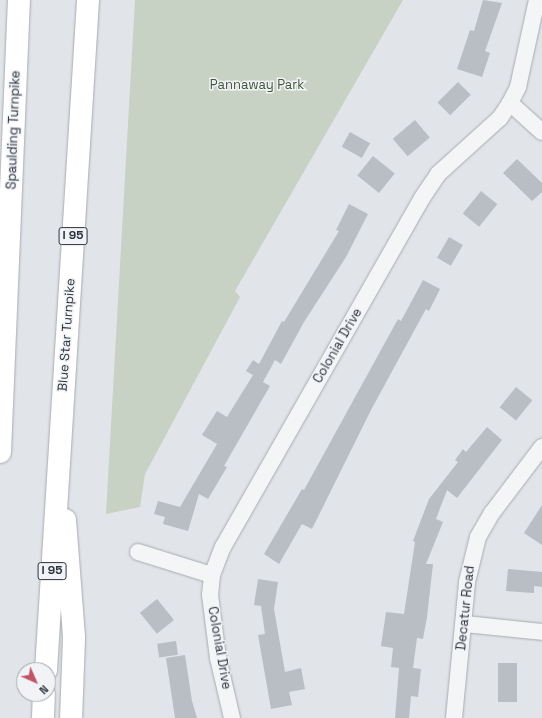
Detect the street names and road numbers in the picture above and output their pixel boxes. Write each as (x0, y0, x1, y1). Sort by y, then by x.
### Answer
street label: Spaulding Turnpike (4, 70, 24, 190)
road number: I 95 (58, 226, 88, 246)
street label: Blue Star Turnpike (55, 278, 79, 392)
street label: Colonial Drive (310, 306, 366, 386)
road number: I 95 (37, 561, 67, 581)
street label: Decatur Road (454, 565, 478, 651)
street label: Colonial Drive (204, 605, 234, 691)

